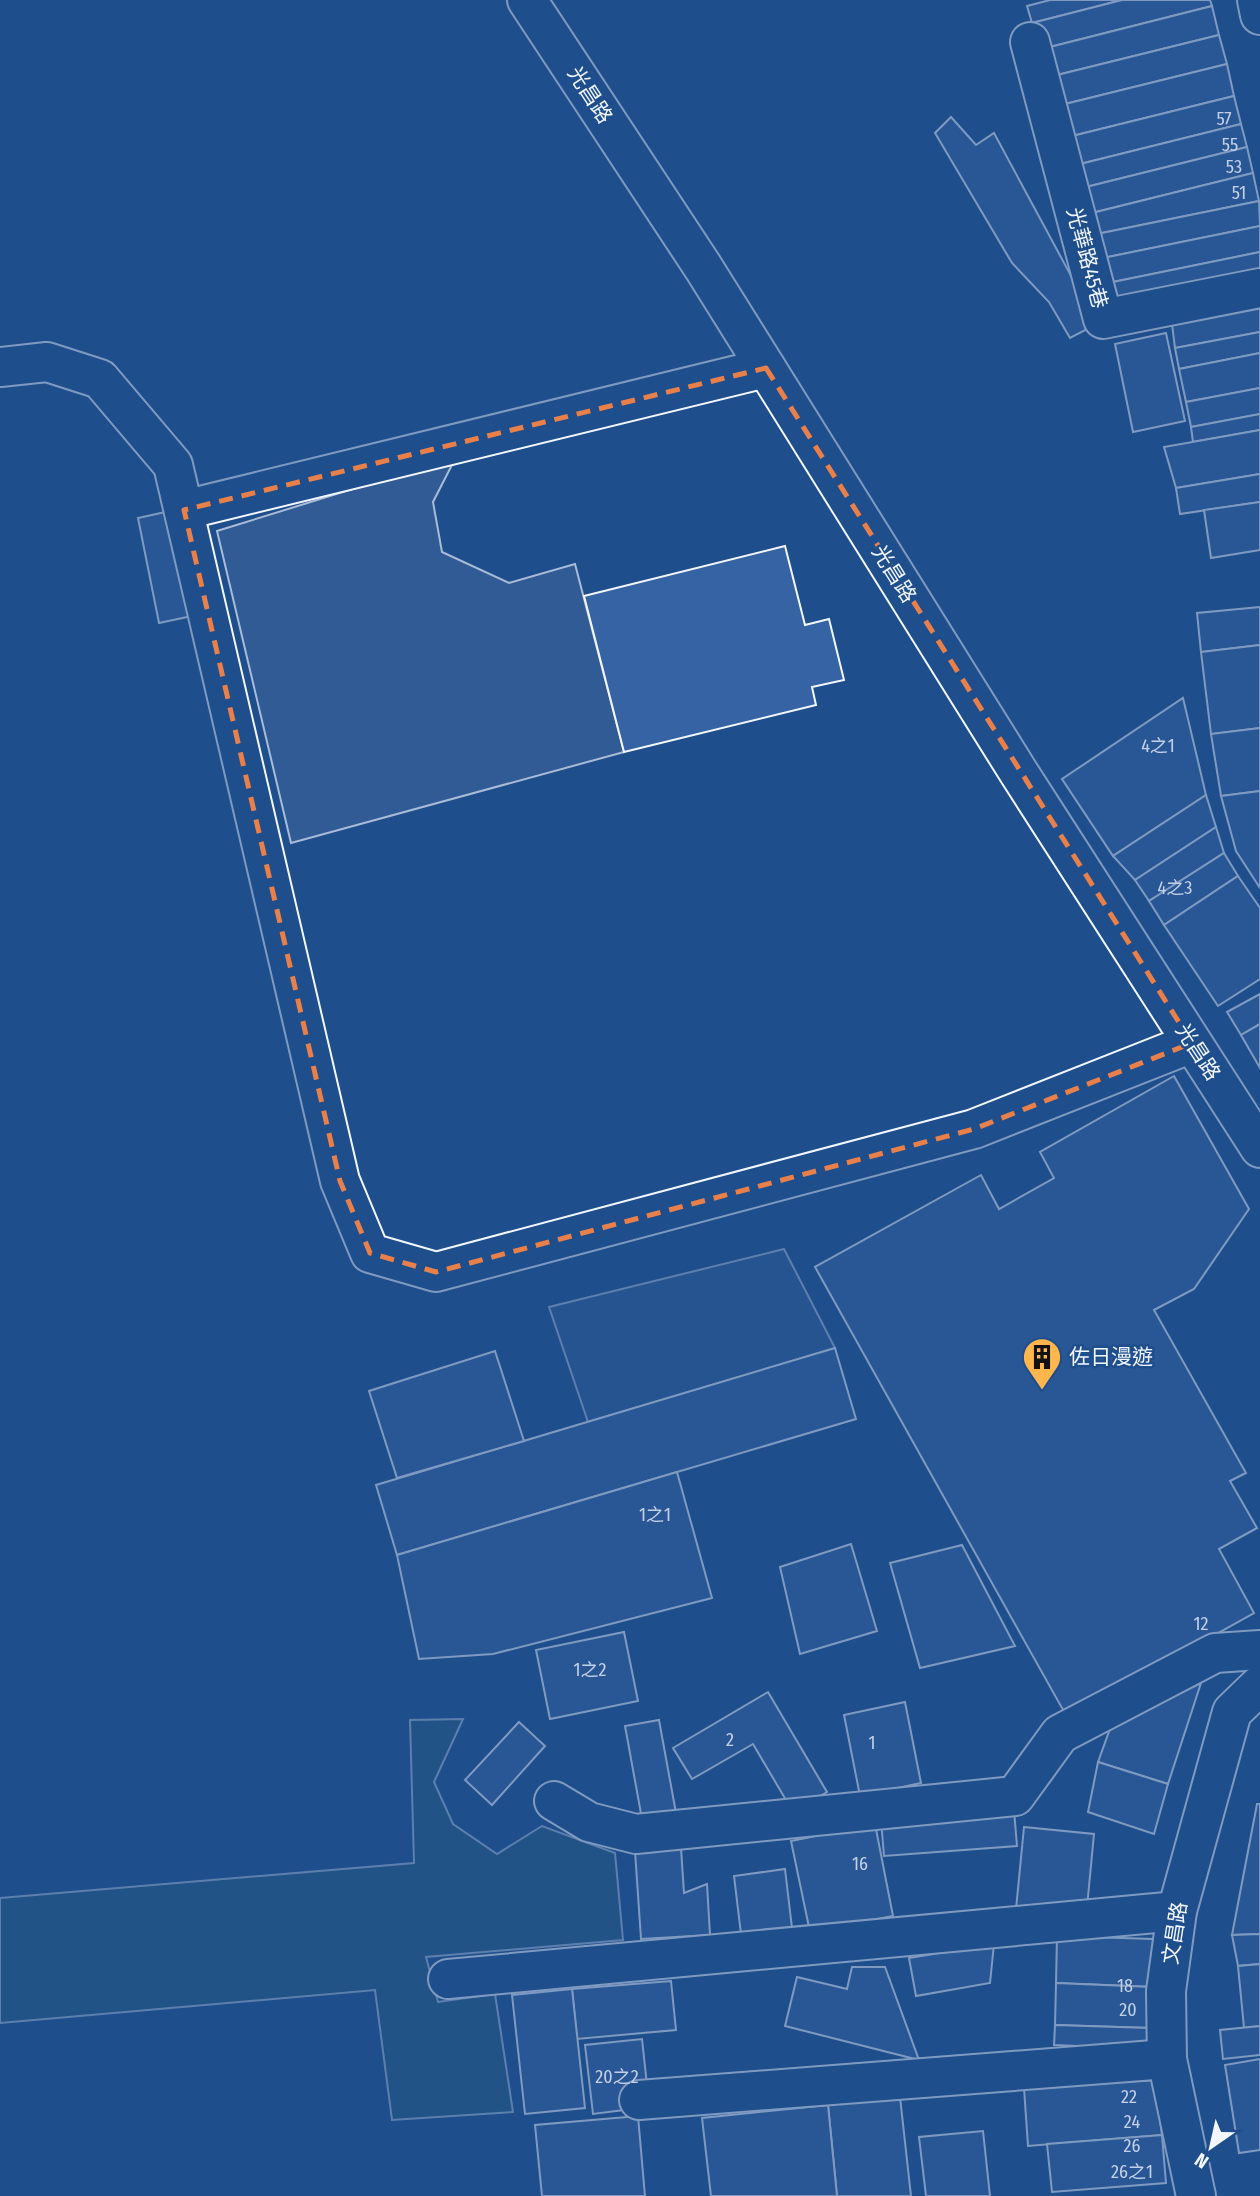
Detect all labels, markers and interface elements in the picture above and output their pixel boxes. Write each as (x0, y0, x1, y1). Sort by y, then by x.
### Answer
street label: 光昌路 (562, 62, 618, 128)
house number: 57 (1216, 108, 1232, 130)
house number: 55 (1222, 134, 1238, 156)
house number: 53 (1226, 156, 1242, 178)
house number: 51 (1232, 182, 1246, 204)
street label: 光華路45巷 (1061, 205, 1113, 311)
street label: 光昌路 (866, 540, 922, 608)
house number: 4之1 (1141, 735, 1175, 757)
house number: 4之3 (1158, 877, 1192, 899)
street label: 光昌路 (1170, 1019, 1226, 1085)
building icon: 佐日漫遊 (1021, 1336, 1063, 1391)
place label: 佐日漫遊 (1069, 1344, 1153, 1370)
house number: 1之1 (639, 1504, 671, 1526)
house number: 12 (1194, 1613, 1209, 1635)
house number: 1之2 (574, 1659, 607, 1681)
house number: 2 (726, 1729, 734, 1751)
house number: 1 (868, 1732, 876, 1754)
house number: 16 (852, 1853, 868, 1875)
street label: 文昌路 (1157, 1900, 1193, 1966)
house number: 18 (1117, 1975, 1133, 1997)
house number: 20 (1119, 1999, 1137, 2021)
house number: 20之2 (595, 2066, 639, 2088)
house number: 22 (1121, 2086, 1137, 2108)
house number: 24 (1124, 2111, 1140, 2133)
north arrow (1176, 2112, 1246, 2182)
house number: 26 (1124, 2135, 1141, 2157)
text: N (1191, 2148, 1213, 2173)
house number: 26之1 (1111, 2161, 1153, 2183)

